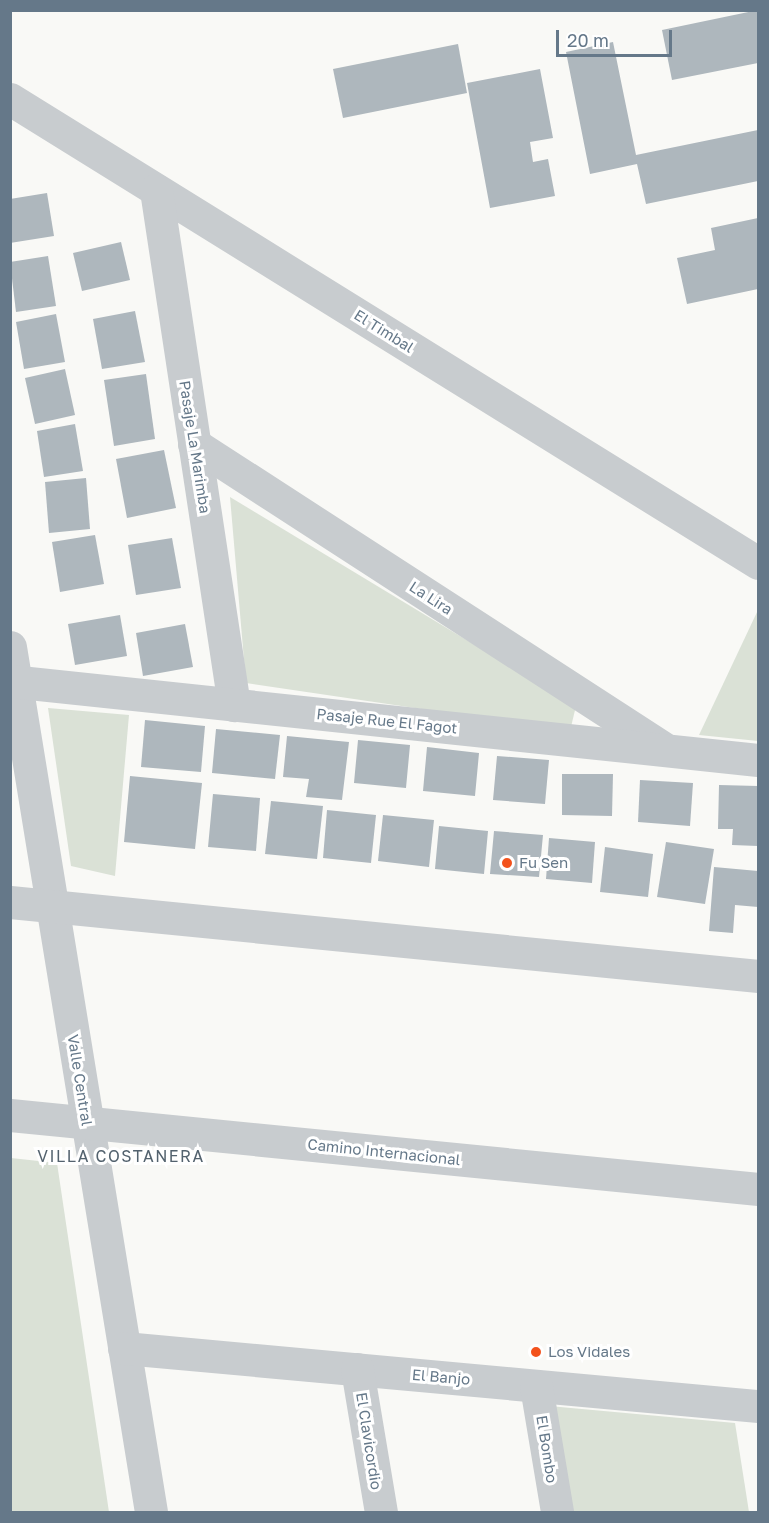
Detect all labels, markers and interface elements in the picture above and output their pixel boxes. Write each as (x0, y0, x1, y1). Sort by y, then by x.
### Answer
scale bar (559, 18, 674, 56)
text: 20 m (567, 29, 609, 51)
street label: El Timbal (351, 306, 417, 356)
street label: Pasaje La Marimba (176, 379, 214, 515)
street label: La Lira (406, 577, 456, 619)
street label: Pasaje Rue El Fagot (316, 705, 458, 737)
place label: Fu Sen (519, 854, 568, 872)
marker: Fu Sen (500, 856, 514, 870)
street label: Valle Central (64, 1033, 96, 1127)
street label: Camino Internacional (307, 1135, 461, 1169)
district label: VILLA COSTANERA (37, 1146, 205, 1166)
place label: Los Vidales (548, 1343, 630, 1361)
marker: Los Vidales (529, 1345, 543, 1359)
street label: El Banjo (411, 1365, 471, 1389)
street label: El Clavicordio (352, 1391, 386, 1491)
street label: El Bombo (533, 1414, 561, 1484)

